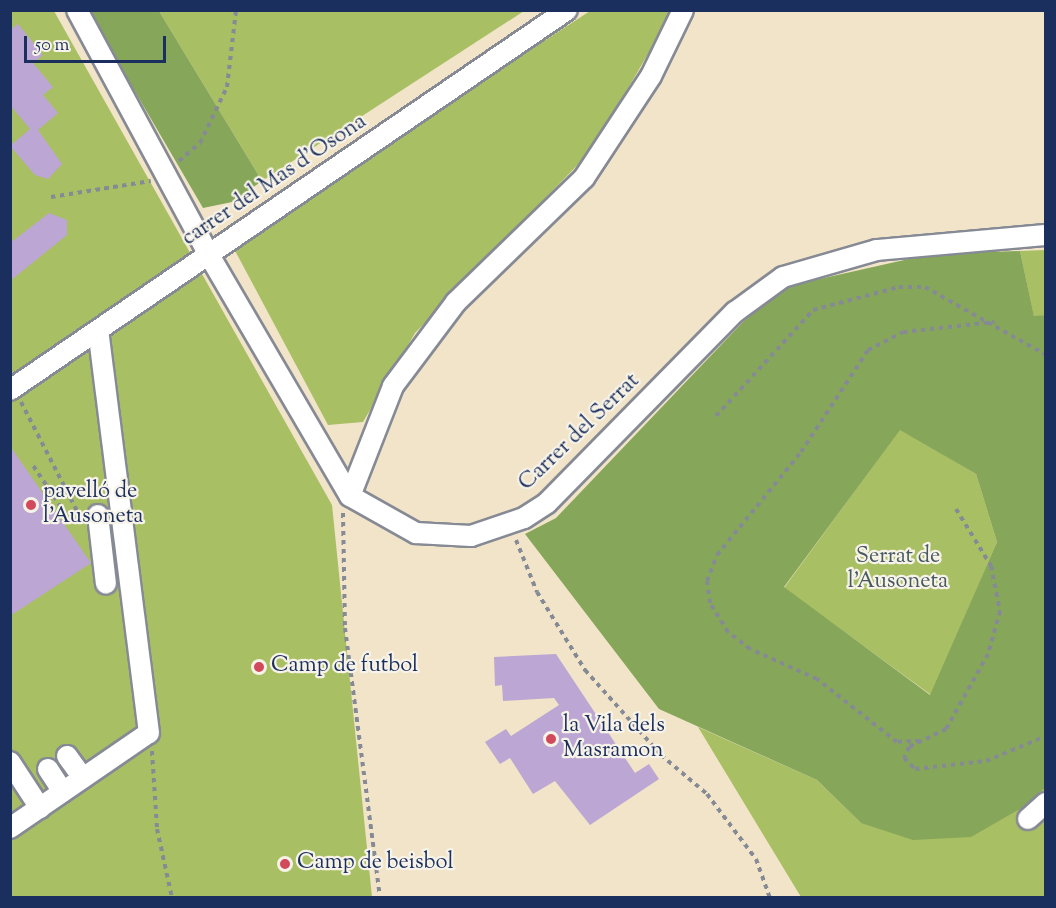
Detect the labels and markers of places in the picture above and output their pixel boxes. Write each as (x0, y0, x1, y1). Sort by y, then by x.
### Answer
place label: pavelló de l'Ausoneta (43, 479, 143, 530)
marker: pavelló de l'Ausoneta (24, 498, 38, 512)
place label: Camp de futbol (271, 654, 418, 680)
marker: Camp de futbol (252, 660, 266, 674)
place label: la Vila dels Masramon (563, 713, 665, 764)
marker: la Vila dels Masramon (544, 732, 558, 746)
place label: Camp de beisbol (297, 851, 454, 877)
marker: Camp de beisbol (278, 857, 292, 871)

